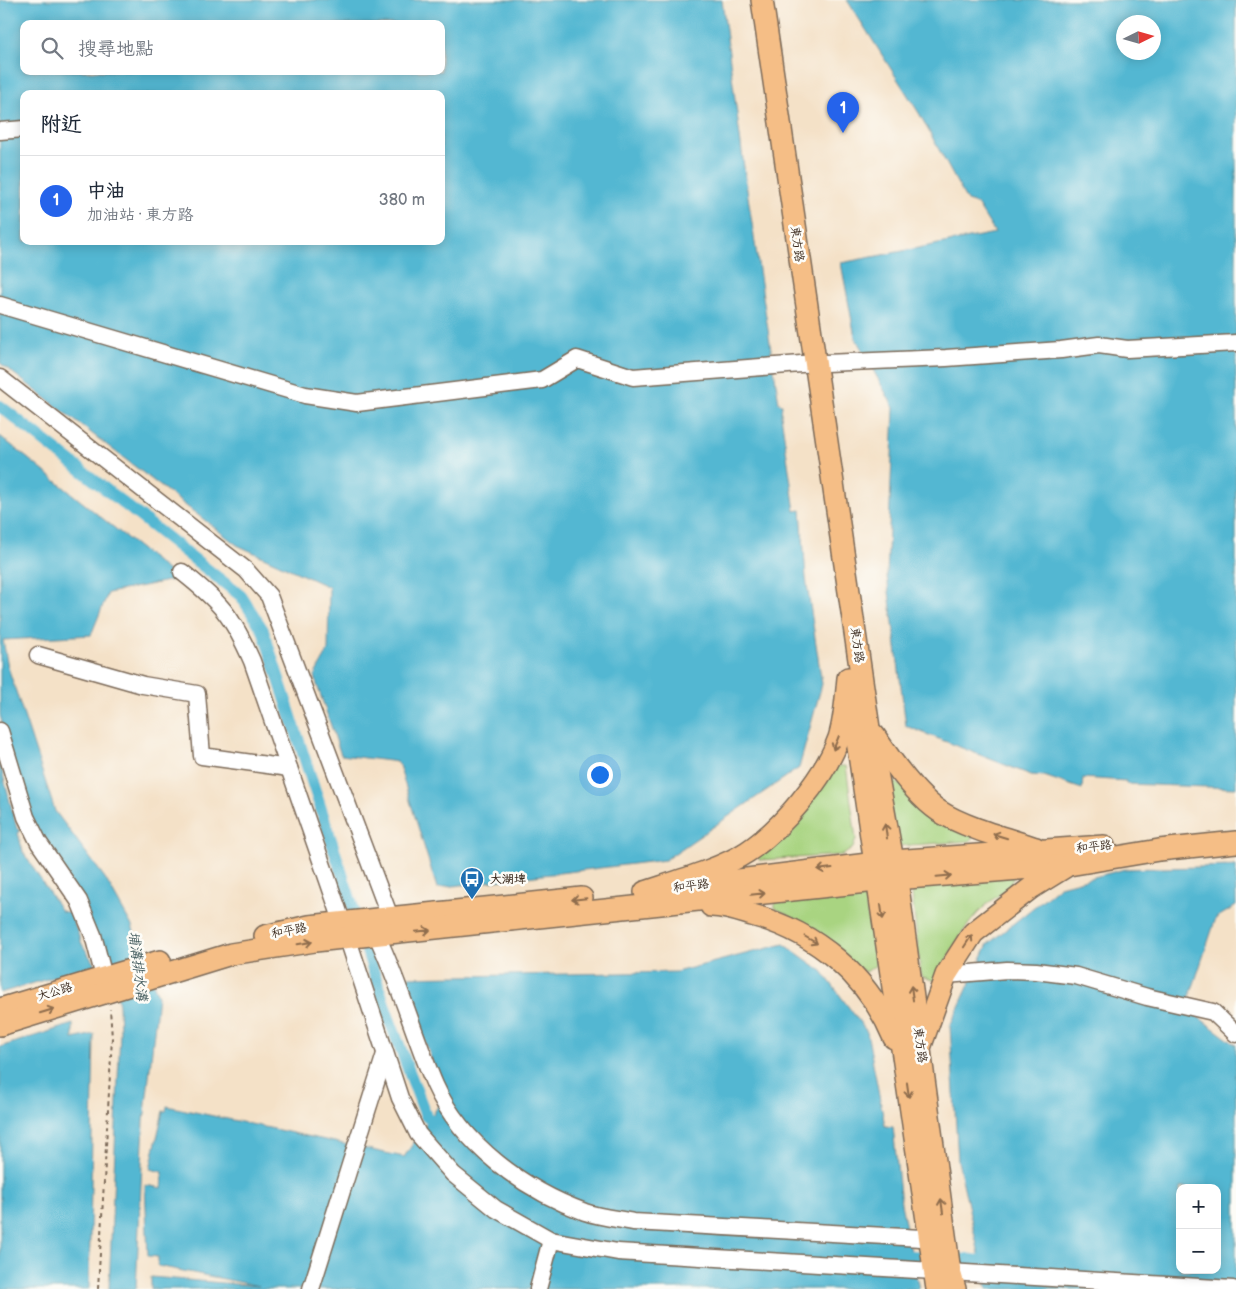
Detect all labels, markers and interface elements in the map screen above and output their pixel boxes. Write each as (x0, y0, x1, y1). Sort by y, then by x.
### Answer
north arrow (1116, 15, 1161, 60)
search box (20, 20, 445, 75)
icon: search (38, 34, 66, 62)
text: 搜尋地點 (78, 38, 154, 61)
pin: 1 (827, 92, 859, 133)
text: 附近 (40, 112, 82, 137)
text: 中油 (87, 180, 125, 203)
text: 1 (53, 191, 59, 210)
text: 380 m (379, 191, 425, 210)
text: 加油站 · 東方路 (87, 206, 193, 225)
street label: 東方路 (787, 225, 807, 263)
street label: 東方路 (847, 626, 867, 664)
one-way arrow (831, 735, 840, 750)
your location (587, 762, 613, 788)
one-way arrow (881, 824, 891, 840)
one-way arrow (992, 831, 1008, 841)
street label: 和平路 (1075, 838, 1113, 856)
one-way arrow (817, 864, 833, 874)
bus stop icon: 大湖埤 (459, 866, 485, 900)
one-way arrow (936, 871, 952, 880)
place label: 大湖埤 (490, 872, 526, 887)
street label: 和平路 (672, 876, 710, 896)
one-way arrow (750, 889, 766, 899)
one-way arrow (571, 894, 587, 903)
one-way arrow (878, 903, 888, 919)
street label: 和平路 (270, 920, 308, 942)
one-way arrow (414, 926, 430, 936)
water label: 埔溝排水溝 (125, 930, 151, 1003)
one-way arrow (963, 934, 973, 948)
one-way arrow (803, 935, 818, 945)
one-way arrow (297, 937, 313, 947)
street label: 大公路 (36, 980, 74, 1004)
one-way arrow (907, 986, 917, 1002)
one-way arrow (38, 1005, 54, 1015)
street label: 東方路 (910, 1026, 930, 1064)
one-way arrow (903, 1081, 913, 1097)
map controls (1176, 1184, 1221, 1274)
button: + (1176, 1184, 1221, 1229)
one-way arrow (937, 1199, 947, 1215)
button: − (1176, 1229, 1221, 1274)

